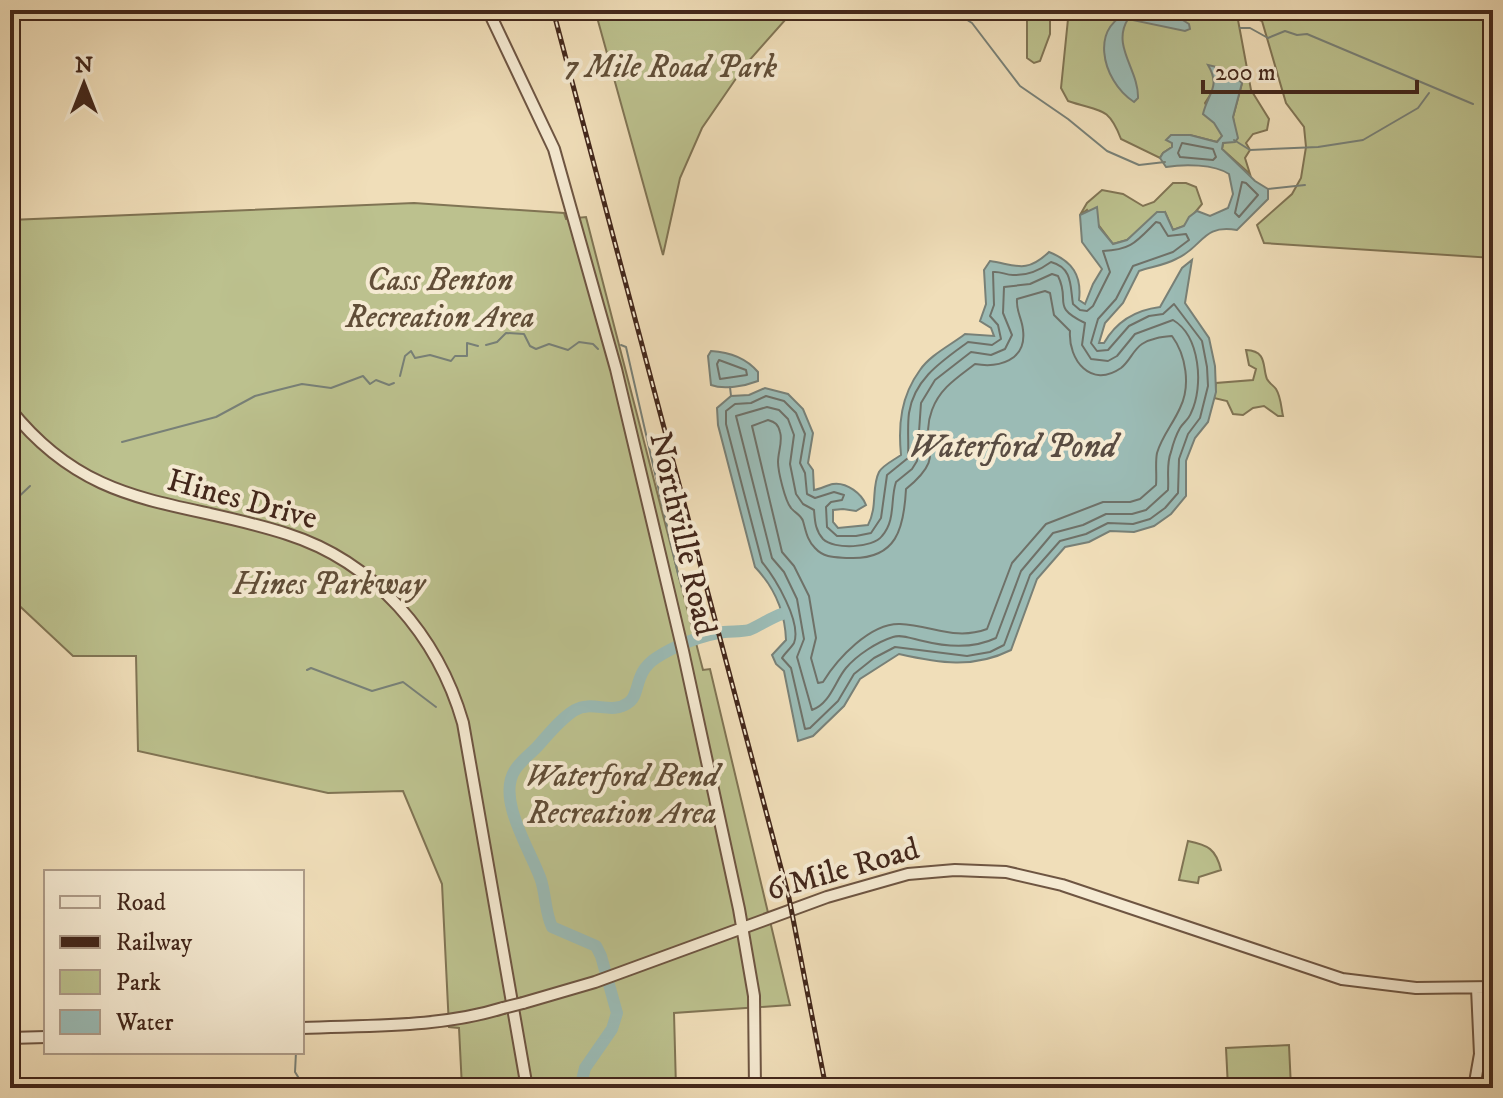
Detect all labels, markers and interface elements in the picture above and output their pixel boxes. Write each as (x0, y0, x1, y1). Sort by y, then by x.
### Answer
north arrow (44, 44, 124, 124)
scale bar (1203, 44, 1417, 94)
park label: 7 Mile Road Park (565, 48, 778, 88)
text: N (75, 52, 93, 79)
text: 200 m (1215, 58, 1276, 88)
park label: Cass Benton Recreation Area (344, 261, 535, 338)
water label: Waterford Pond (909, 426, 1122, 468)
street label: Northville Road (639, 428, 725, 640)
street label: Hines Drive (163, 461, 321, 539)
park label: Hines Parkway (232, 565, 428, 605)
park label: Waterford Bend Recreation Area (525, 757, 723, 834)
street label: 6 Mile Road (762, 829, 924, 911)
legend (44, 870, 304, 1054)
text: Road (116, 888, 166, 918)
text: Railway (116, 928, 193, 958)
text: Park (116, 968, 161, 998)
text: Water (115, 1008, 173, 1038)

